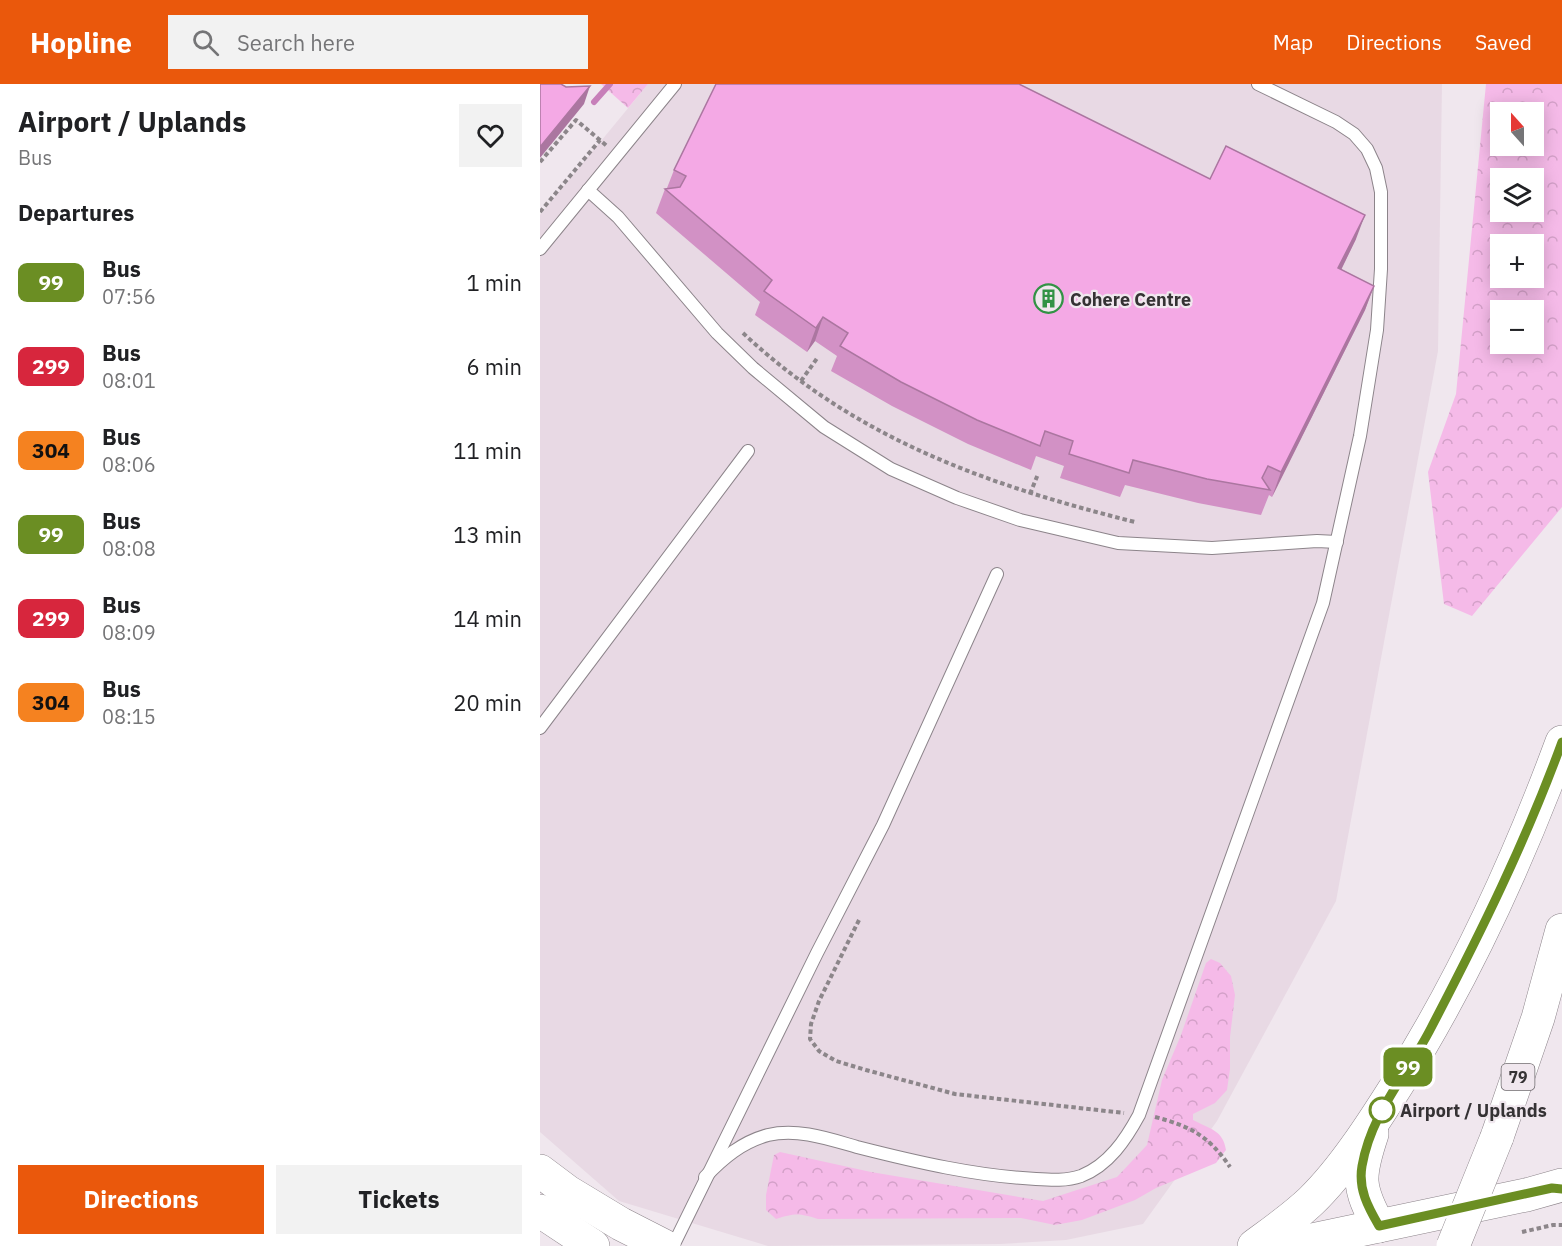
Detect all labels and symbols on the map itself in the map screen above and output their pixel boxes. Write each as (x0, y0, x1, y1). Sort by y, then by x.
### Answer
north arrow (1490, 102, 1544, 156)
building icon: Cohere Centre (1033, 283, 1065, 315)
place label: Cohere Centre (1070, 288, 1191, 311)
line badge: 99 (1381, 1048, 1435, 1086)
road number: 79 (1502, 1064, 1534, 1090)
marker: Airport / Uplands (1369, 1097, 1395, 1123)
place label: Airport / Uplands (1400, 1099, 1547, 1122)

